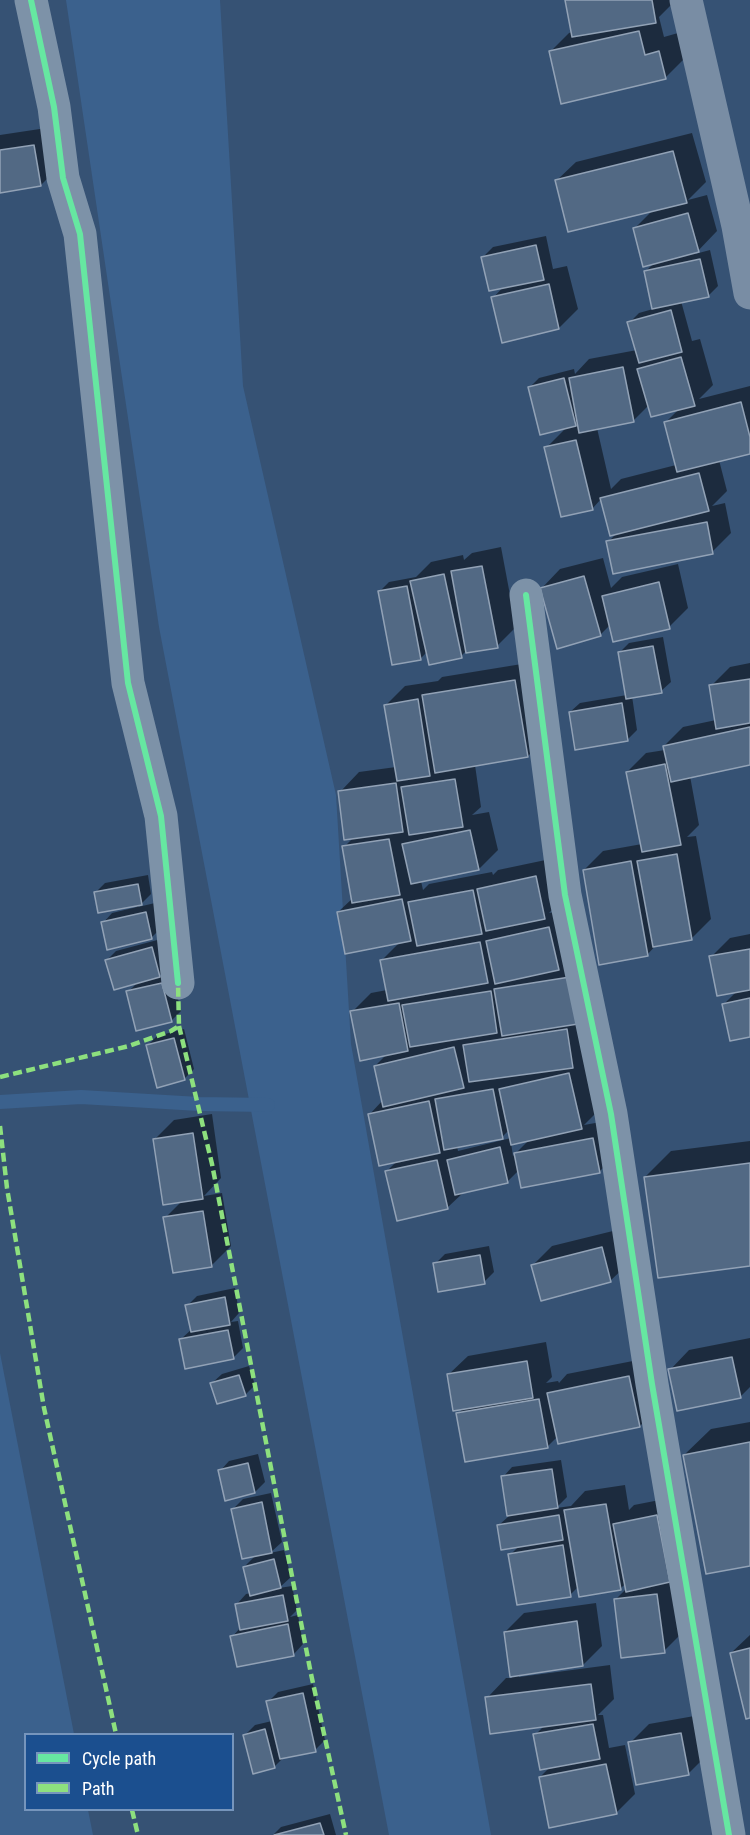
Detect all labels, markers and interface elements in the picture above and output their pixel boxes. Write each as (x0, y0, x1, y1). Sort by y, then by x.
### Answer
legend (24, 1733, 234, 1811)
text: Cycle path (82, 1748, 156, 1769)
text: Path (82, 1778, 115, 1799)

